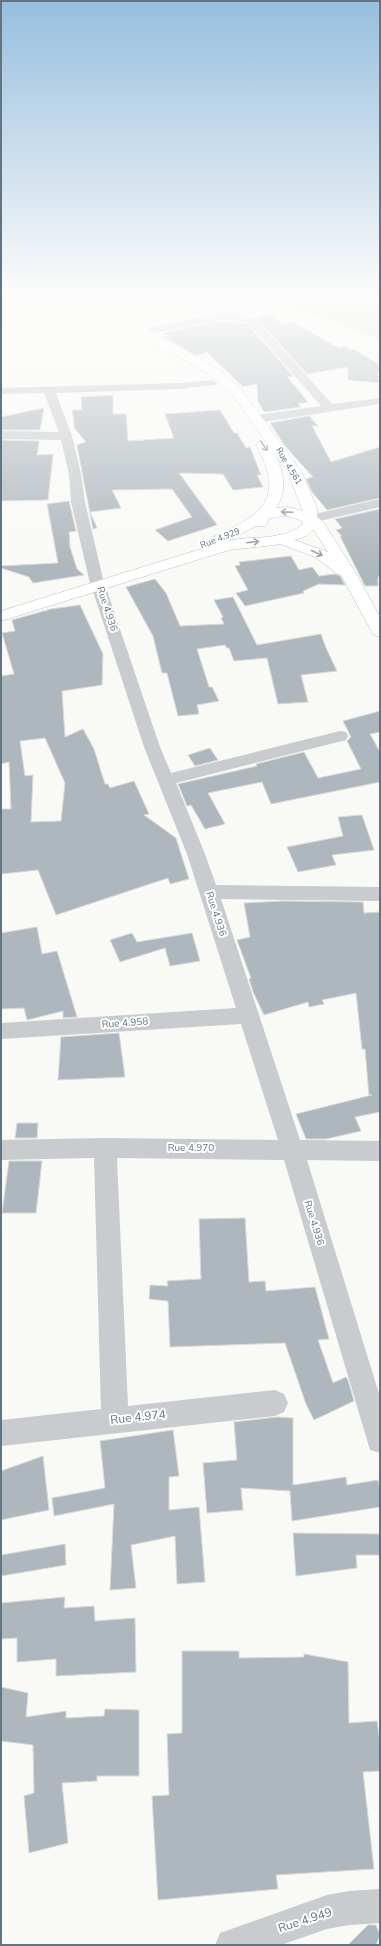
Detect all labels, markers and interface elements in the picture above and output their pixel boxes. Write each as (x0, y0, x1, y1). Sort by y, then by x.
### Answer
one-way arrow (260, 441, 268, 452)
street label: Rue 4.561 (273, 445, 305, 487)
one-way arrow (281, 508, 294, 515)
street label: Rue 4.929 (198, 525, 242, 551)
one-way arrow (246, 539, 259, 546)
one-way arrow (310, 550, 322, 557)
street label: Rue 4.936 (93, 585, 121, 633)
street label: Rue 4.936 (202, 890, 230, 938)
street label: Rue 4.958 (101, 1014, 149, 1032)
street label: Rue 4.970 (168, 1141, 214, 1155)
street label: Rue 4.936 (301, 1199, 327, 1247)
street label: Rue 4.974 (109, 1406, 167, 1428)
street label: Rue 4.949 (276, 1904, 334, 1936)

